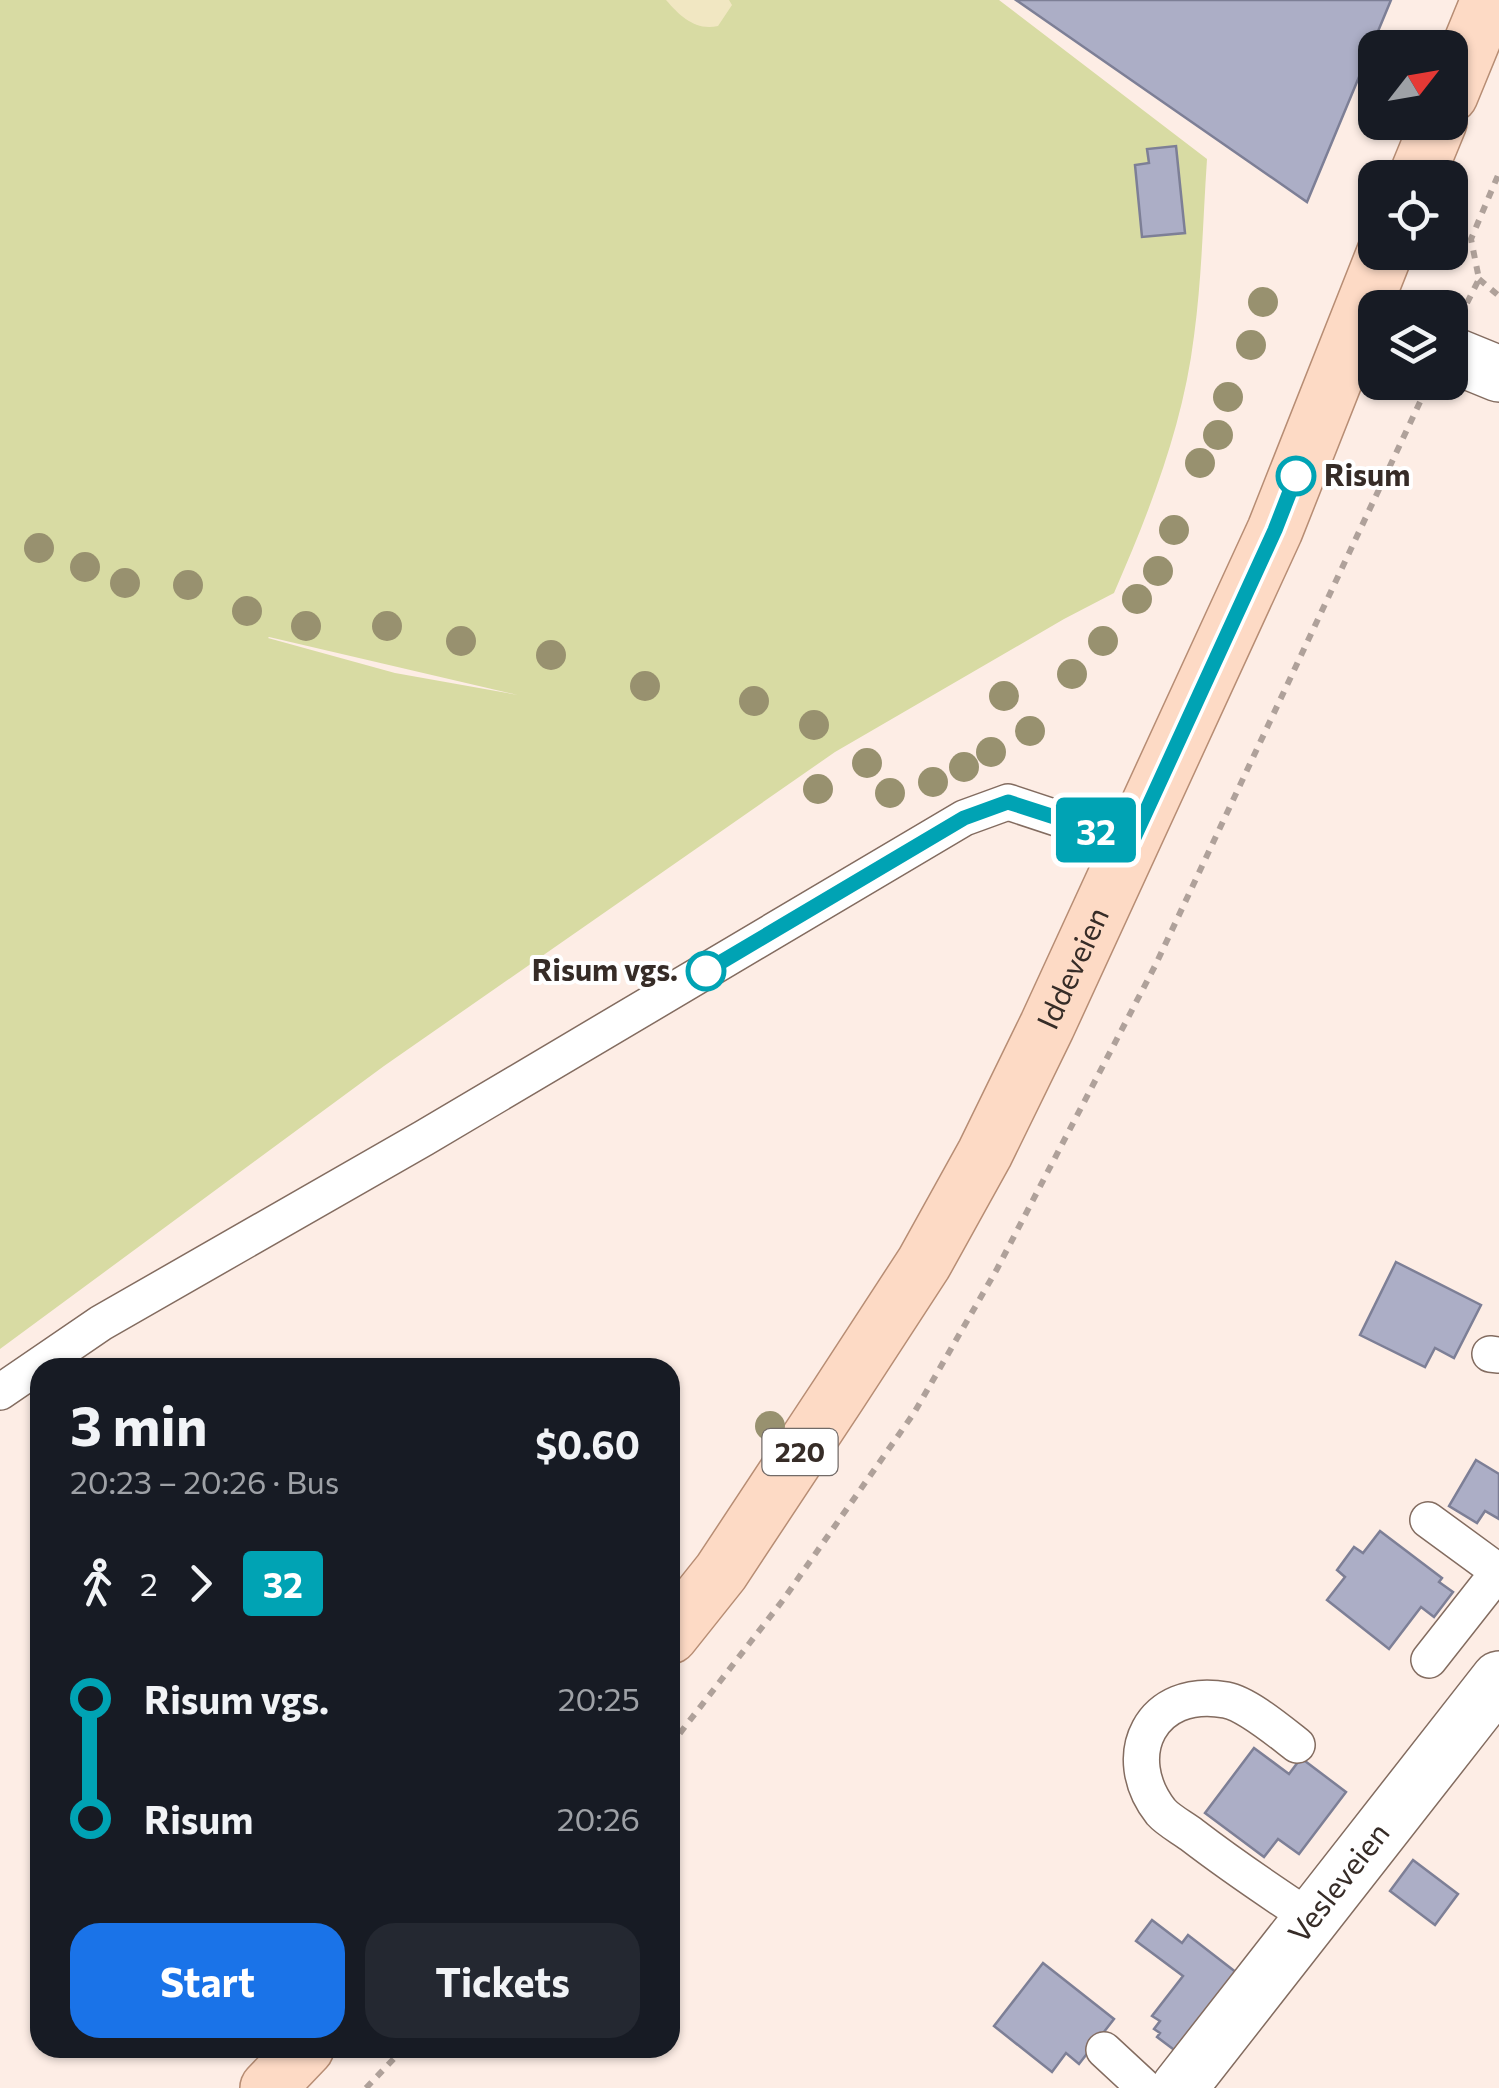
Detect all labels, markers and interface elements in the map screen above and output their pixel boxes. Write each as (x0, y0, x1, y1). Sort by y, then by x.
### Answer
north arrow (1358, 30, 1468, 140)
map controls (1358, 30, 1468, 400)
button: locate (1358, 160, 1468, 270)
button: layers (1358, 290, 1468, 400)
place label: Risum (1324, 455, 1410, 492)
marker: Risum (1277, 457, 1315, 495)
line badge: 32 (1051, 798, 1141, 862)
text: 32 (1076, 809, 1116, 852)
street label: Iddeveien (1027, 901, 1115, 1034)
place label: Risum vgs. (532, 950, 678, 987)
marker: Risum vgs. (687, 952, 725, 990)
text: 3 min (70, 1390, 208, 1457)
text: $0.60 (535, 1420, 640, 1467)
road number: 220 (762, 1429, 838, 1475)
text: 20:23 – 20:26 · Bus (70, 1461, 339, 1501)
icon: walk (70, 1556, 125, 1611)
icon: forward (173, 1556, 228, 1611)
text: 32 (263, 1562, 303, 1605)
text: 2 (140, 1563, 158, 1603)
text: Risum vgs. (144, 1675, 329, 1722)
text: 20:25 (558, 1678, 640, 1718)
text: Risum (144, 1795, 253, 1842)
text: 20:26 (557, 1798, 640, 1838)
street label: Vesleveien (1279, 1814, 1396, 1949)
button: Start (70, 1923, 345, 2038)
button: Tickets (365, 1923, 640, 2038)

